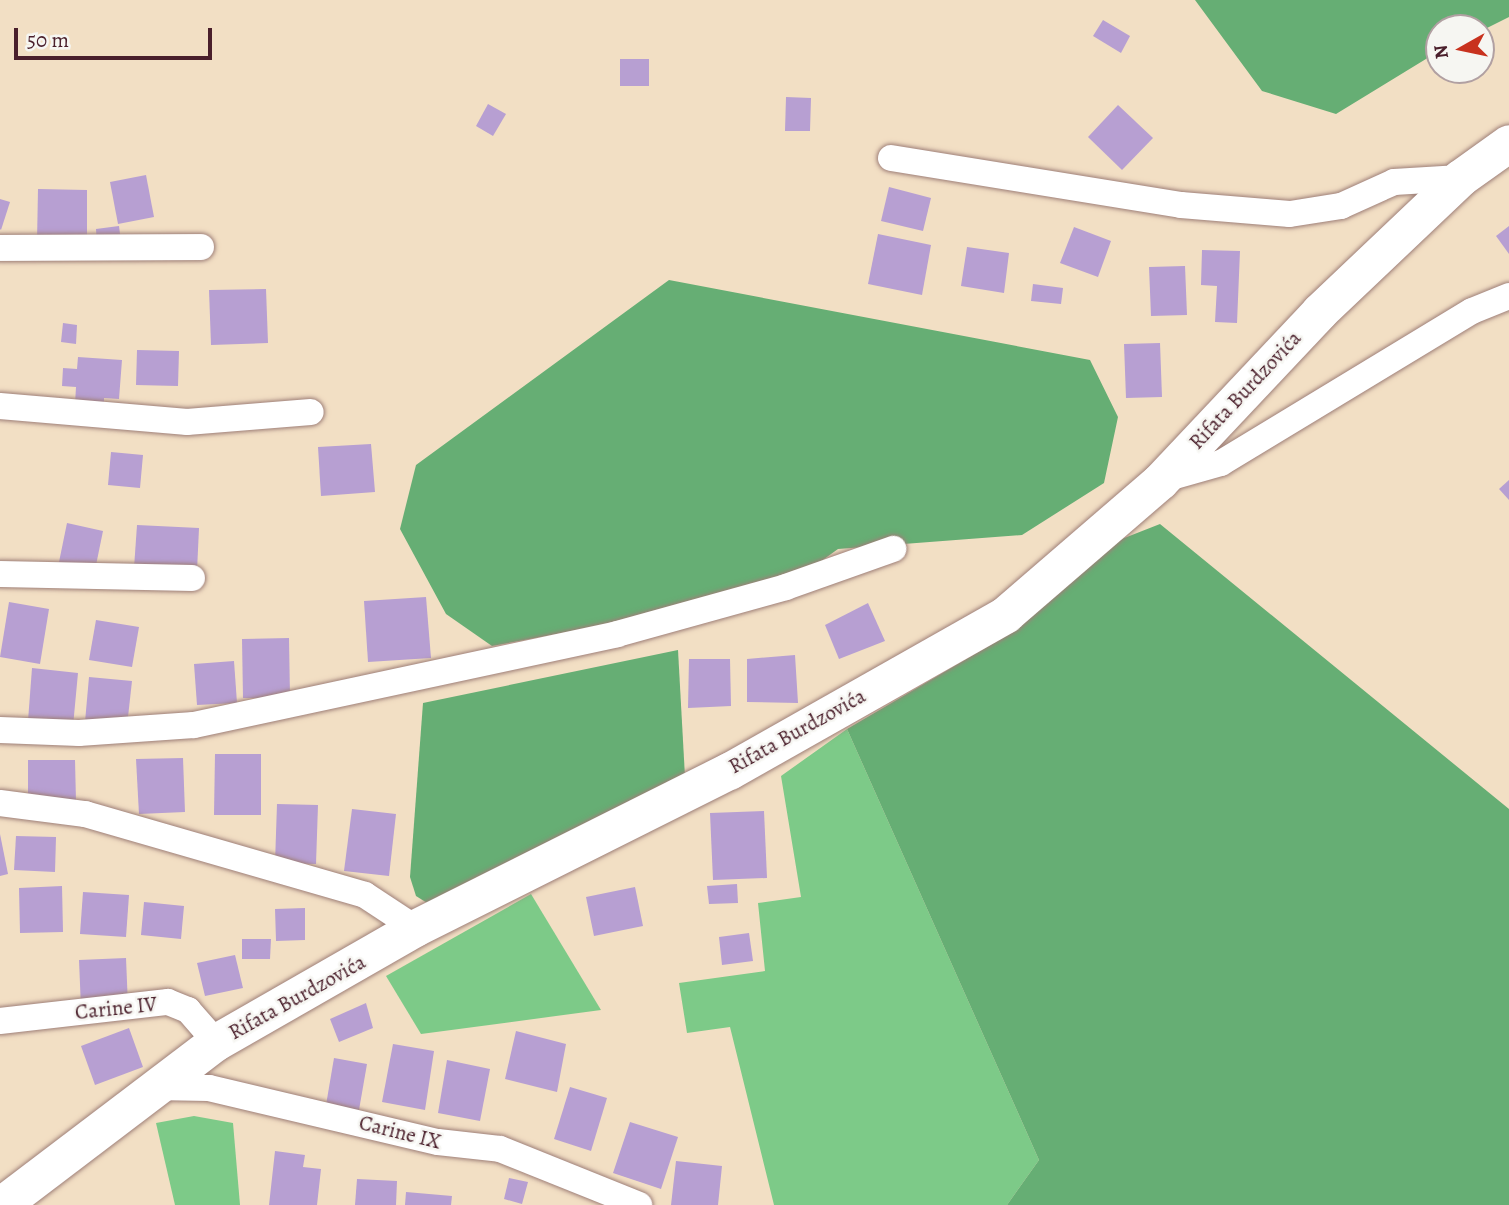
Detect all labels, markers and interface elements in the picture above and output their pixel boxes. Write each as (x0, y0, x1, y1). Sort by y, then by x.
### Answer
scale bar (18, 14, 215, 58)
north arrow (1425, 14, 1495, 84)
text: 50 m (27, 26, 69, 54)
text: N (1427, 43, 1455, 61)
street label: Rifata Burdzovića (1184, 326, 1306, 454)
street label: Rifata Burdzovića (724, 683, 870, 779)
street label: Rifata Burdzovića (224, 949, 370, 1045)
street label: Carine IV (74, 991, 158, 1025)
street label: Carine IX (357, 1110, 443, 1154)

